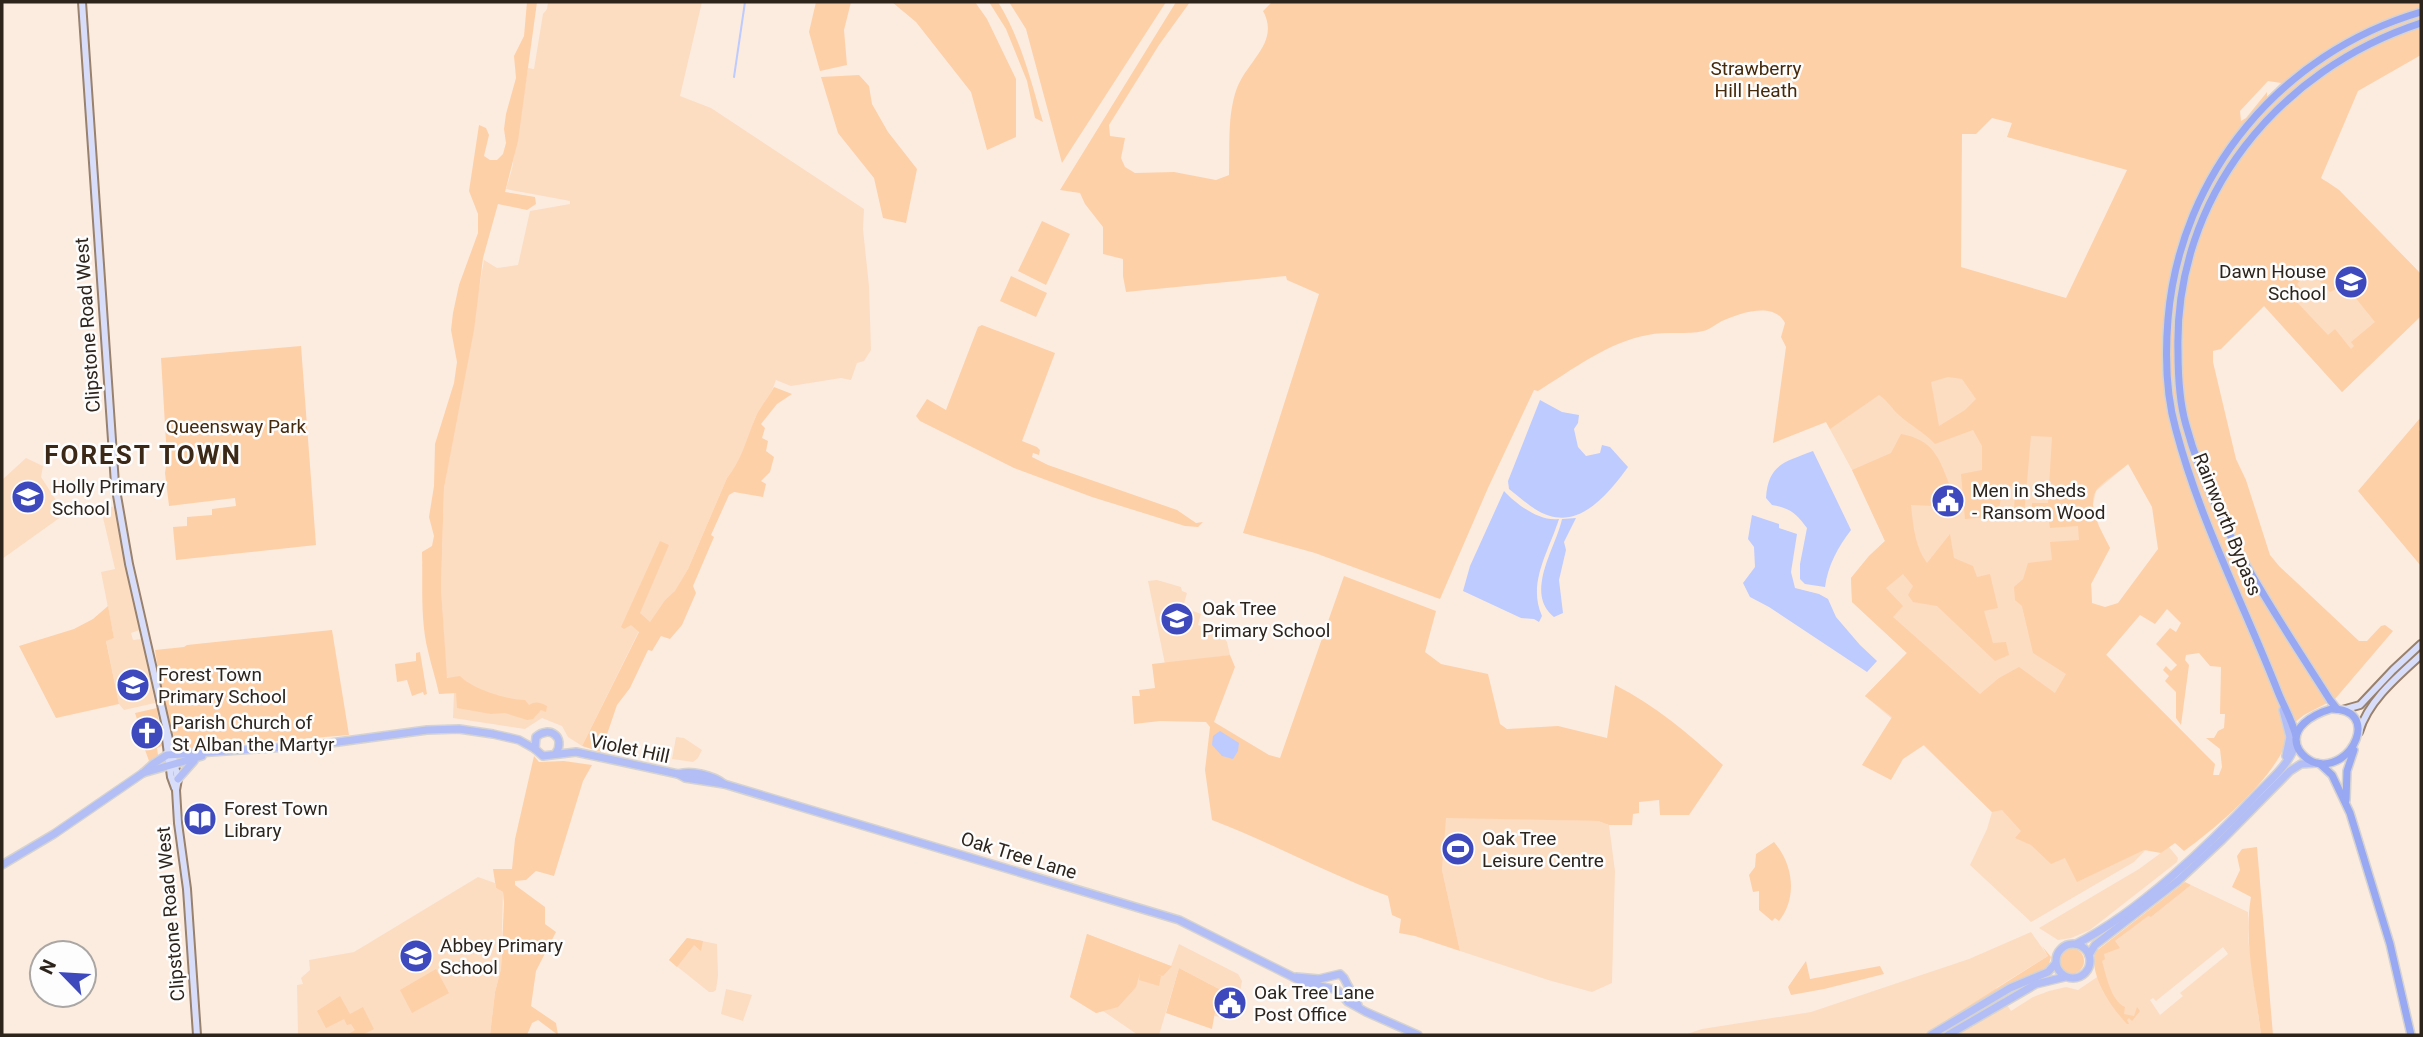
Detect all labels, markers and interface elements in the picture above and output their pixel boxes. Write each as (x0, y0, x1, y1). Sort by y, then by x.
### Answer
park label: Strawberry Hill Heath (1711, 57, 1801, 102)
street label: Clipstone Road West (70, 237, 105, 413)
place label: Dawn House School (2219, 260, 2326, 305)
school or university icon: Dawn House School (2332, 263, 2370, 301)
park label: Queensway Park (166, 415, 307, 438)
district label: FOREST TOWN (44, 440, 242, 470)
street label: Rainworth Bypass (2188, 449, 2267, 599)
place label: Holly Primary School (52, 475, 165, 520)
school or university icon: Holly Primary School (9, 478, 47, 516)
place label: Men in Sheds - Ransom Wood (1972, 479, 2105, 524)
public building icon: Men in Sheds - Ransom Wood (1929, 482, 1967, 520)
place label: Oak Tree Primary School (1202, 597, 1330, 642)
school or university icon: Oak Tree Primary School (1158, 600, 1196, 638)
place label: Forest Town Primary School (158, 663, 286, 708)
school or university icon: Forest Town Primary School (114, 666, 152, 704)
place label: Parish Church of St Alban the Martyr (172, 711, 335, 756)
church icon: Parish Church of St Alban the Martyr (128, 714, 166, 752)
street label: Violet Hill (588, 729, 672, 768)
place label: Forest Town Library (224, 797, 328, 842)
library icon: Forest Town Library (181, 800, 219, 838)
street label: Clipstone Road West (151, 826, 190, 1002)
street label: Oak Tree Lane (958, 827, 1080, 884)
place label: Oak Tree Leisure Centre (1482, 827, 1604, 872)
sports icon: Oak Tree Leisure Centre (1439, 830, 1477, 868)
place label: Abbey Primary School (440, 934, 563, 979)
school or university icon: Abbey Primary School (397, 937, 435, 975)
north arrow (28, 939, 98, 1009)
text: N (35, 956, 61, 978)
place label: Oak Tree Lane Post Office (1254, 981, 1374, 1026)
public building icon: Oak Tree Lane Post Office (1211, 984, 1249, 1022)

